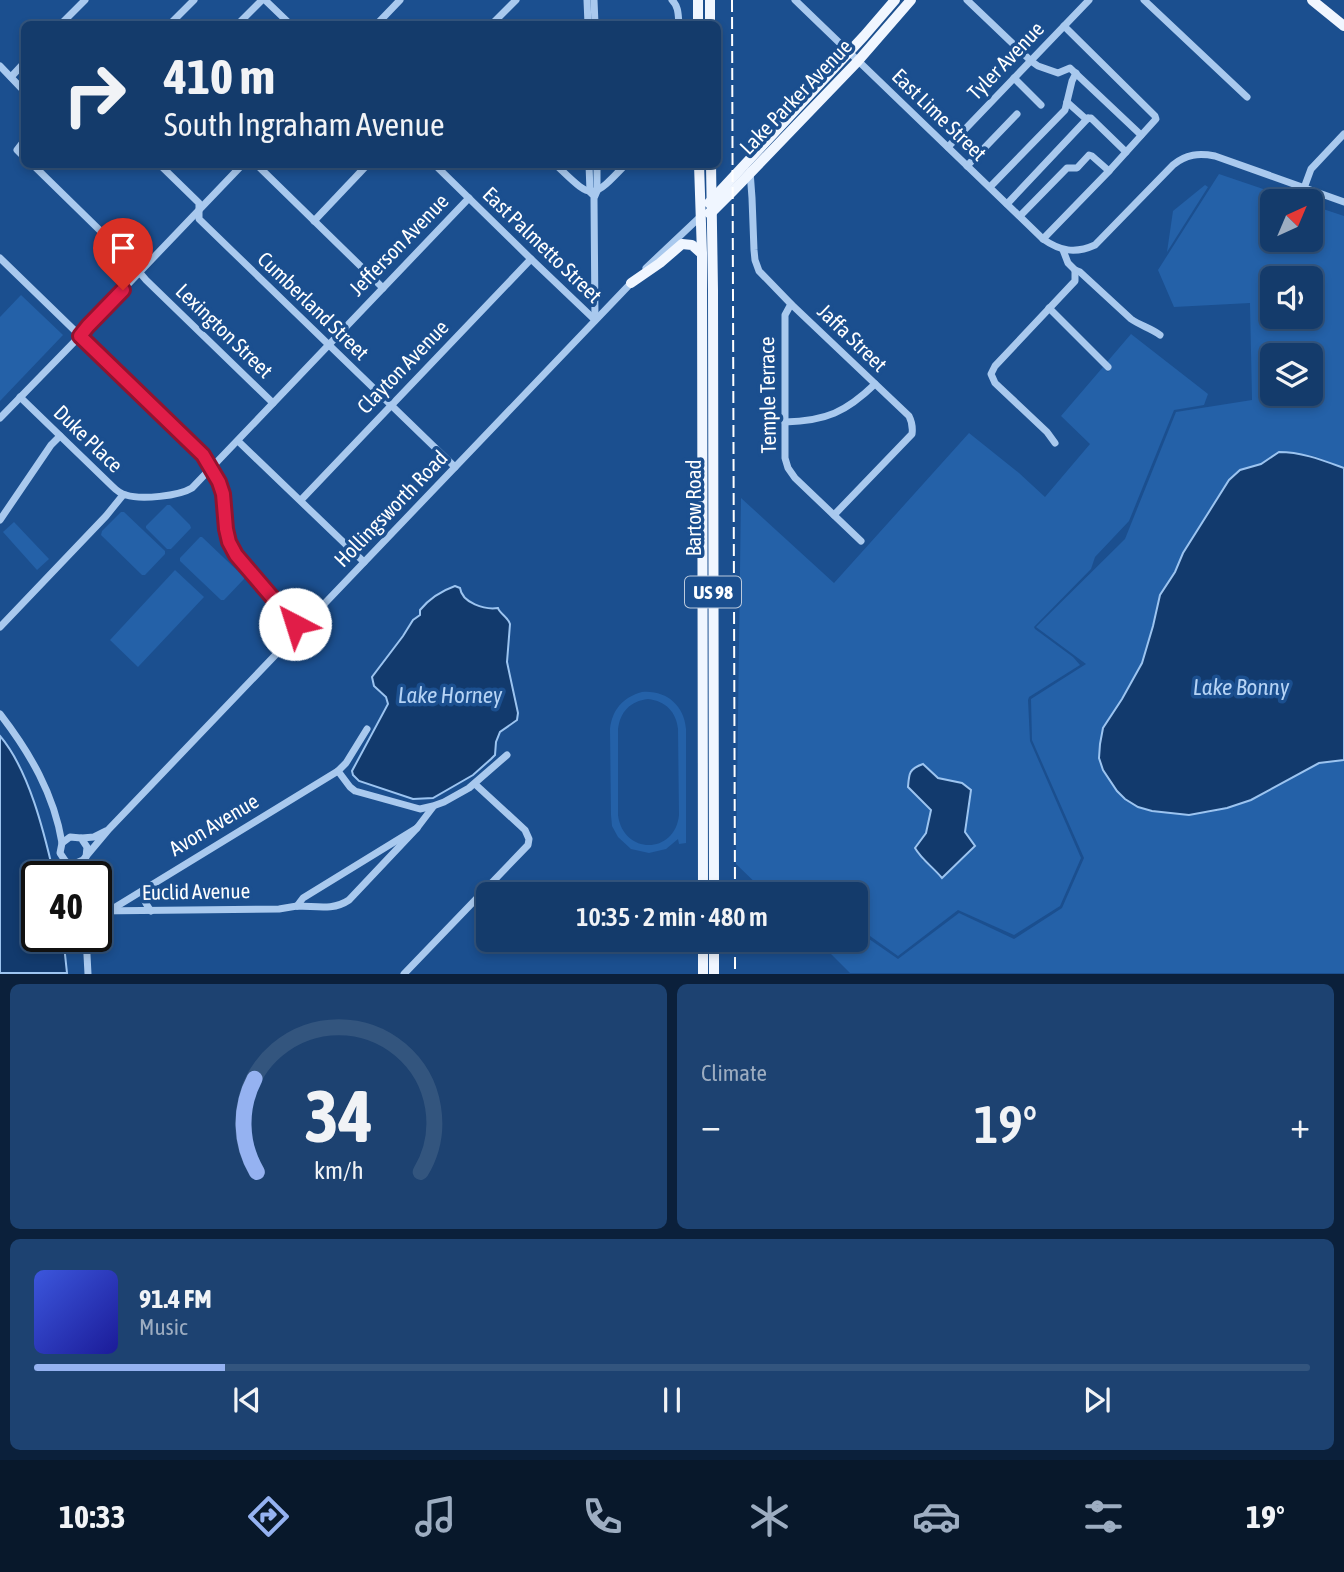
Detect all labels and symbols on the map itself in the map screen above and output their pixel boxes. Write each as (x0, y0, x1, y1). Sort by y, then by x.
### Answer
street label: Tyler Avenue (962, 16, 1048, 104)
street label: Lake Parker Avenue (734, 34, 856, 159)
street label: East Lime Street (888, 63, 992, 165)
street label: East Palmetto Street (478, 182, 607, 307)
street label: Jefferson Avenue (344, 189, 453, 300)
north arrow (1260, 189, 1323, 252)
pin (93, 218, 153, 290)
street label: Cumberland Street (253, 246, 374, 364)
street label: Lexington Street (171, 278, 278, 382)
street label: Jaffa Street (813, 299, 892, 376)
street label: Clayton Avenue (352, 315, 453, 418)
street label: Temple Terrace (754, 336, 780, 454)
street label: Duke Place (49, 400, 128, 477)
street label: Hollingsworth Road (329, 445, 452, 571)
street label: Bartow Road (681, 460, 705, 556)
road number: US 98 (685, 576, 741, 608)
position arrow (258, 587, 332, 661)
water label: Lake Bonny (1193, 674, 1290, 700)
water label: Lake Horney (398, 682, 503, 708)
street label: Avon Avenue (165, 788, 262, 860)
speed limit sign: 40 (21, 861, 112, 952)
street label: Euclid Avenue (142, 878, 250, 904)

